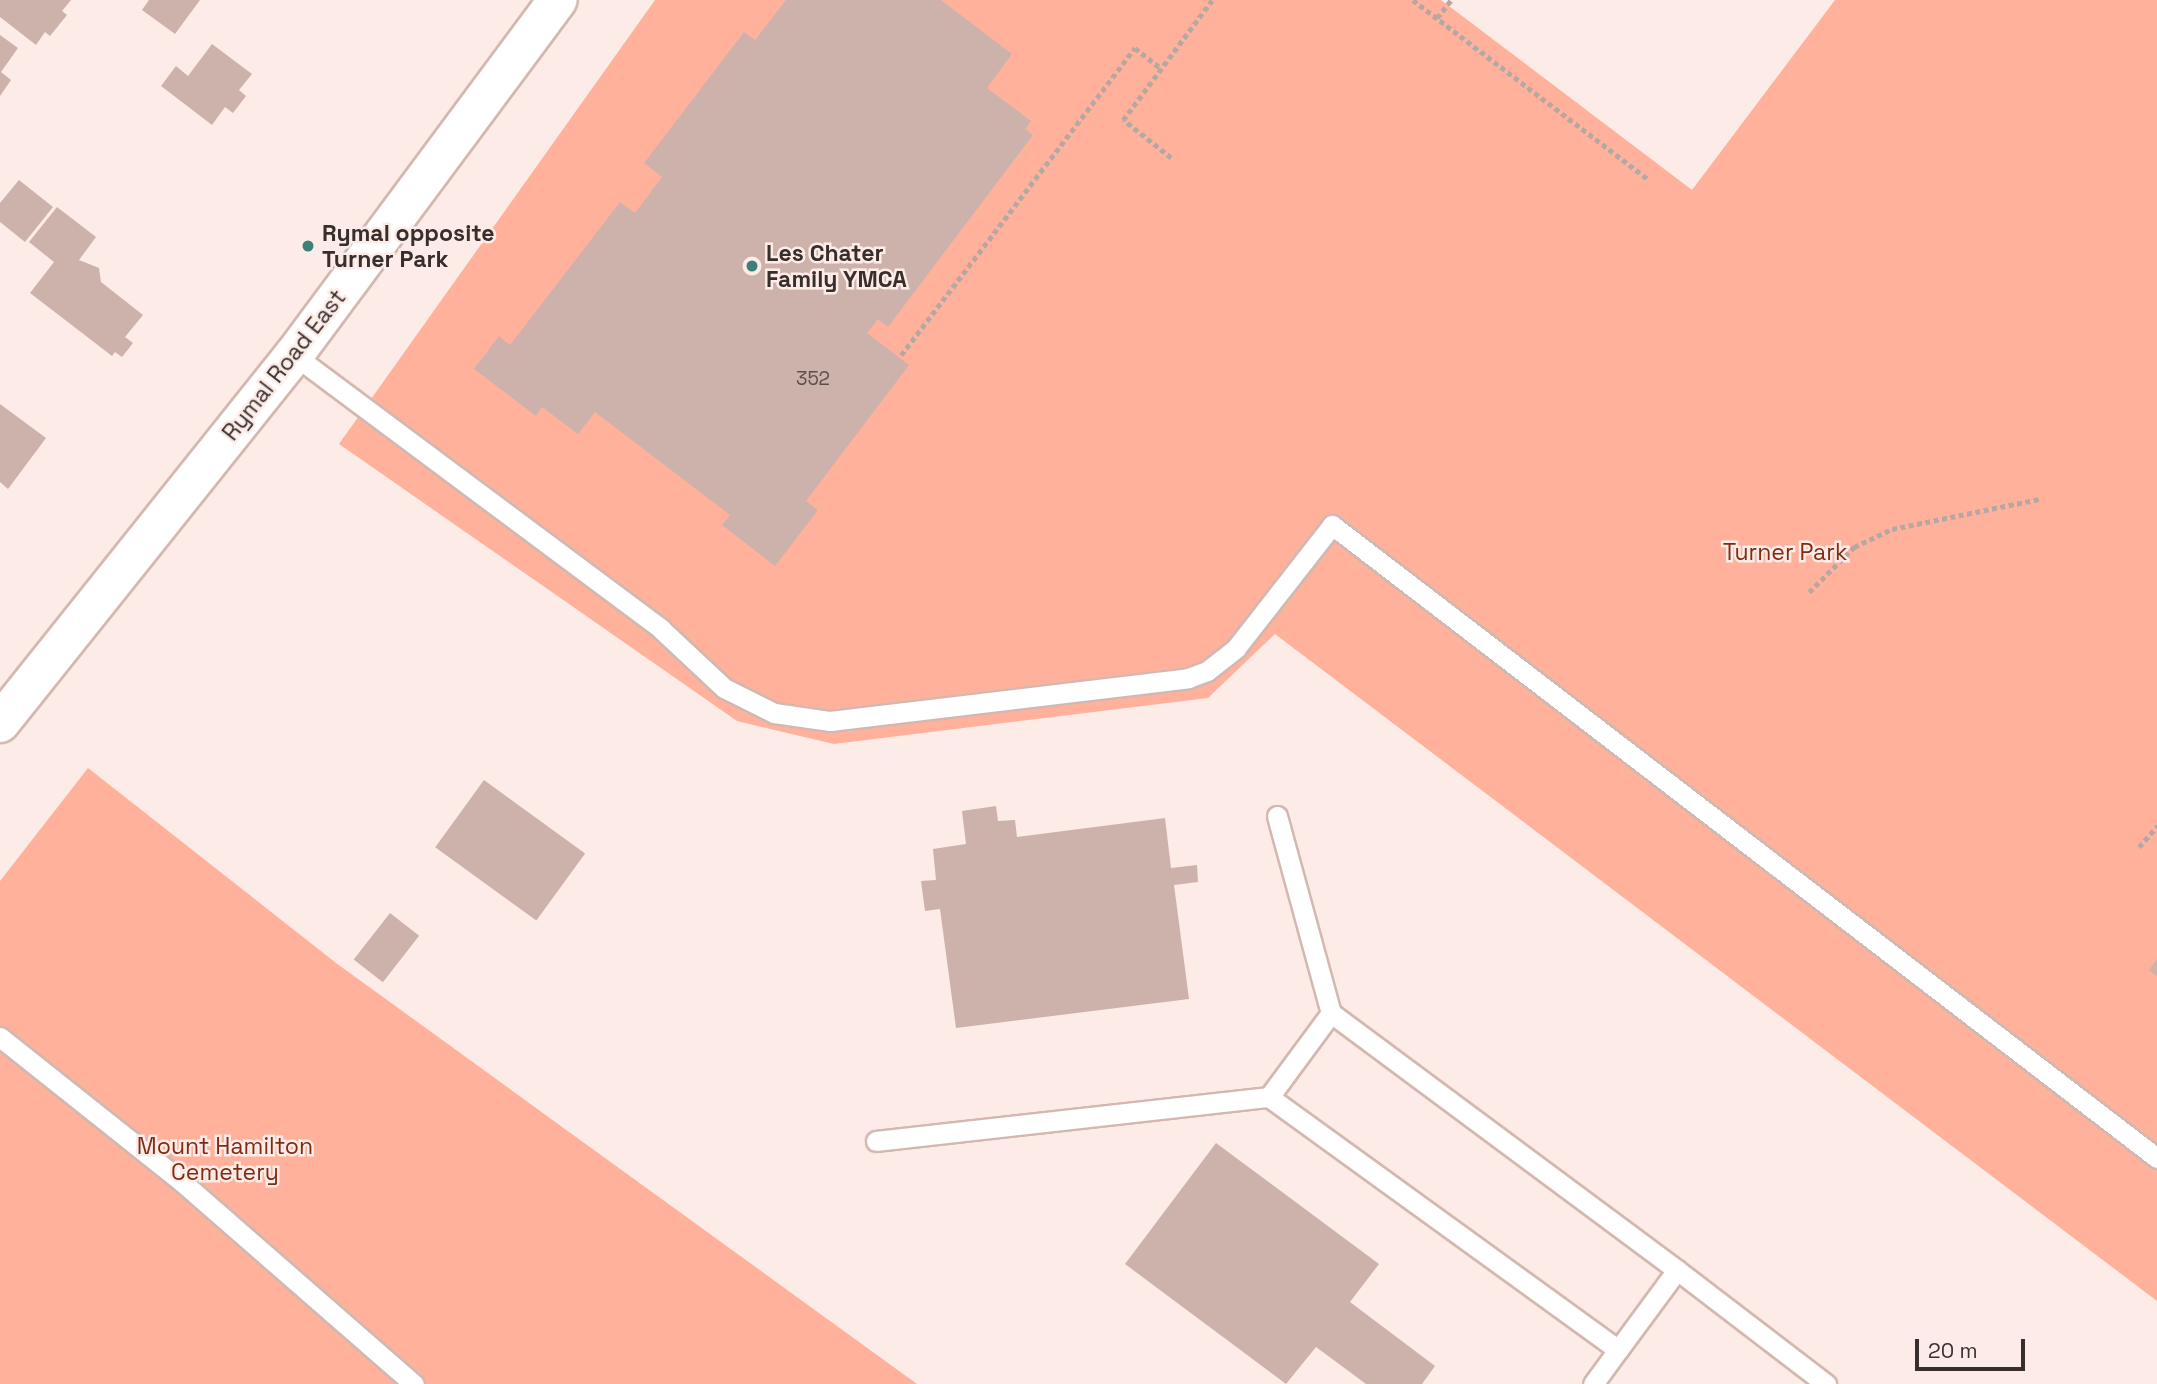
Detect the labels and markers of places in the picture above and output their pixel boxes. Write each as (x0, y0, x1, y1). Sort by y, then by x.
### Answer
place label: Rymal opposite Turner Park (322, 219, 495, 273)
marker: Rymal opposite Turner Park (300, 238, 316, 254)
place label: Les Chater Family YMCA (766, 239, 907, 293)
marker: Les Chater Family YMCA (744, 258, 760, 274)

